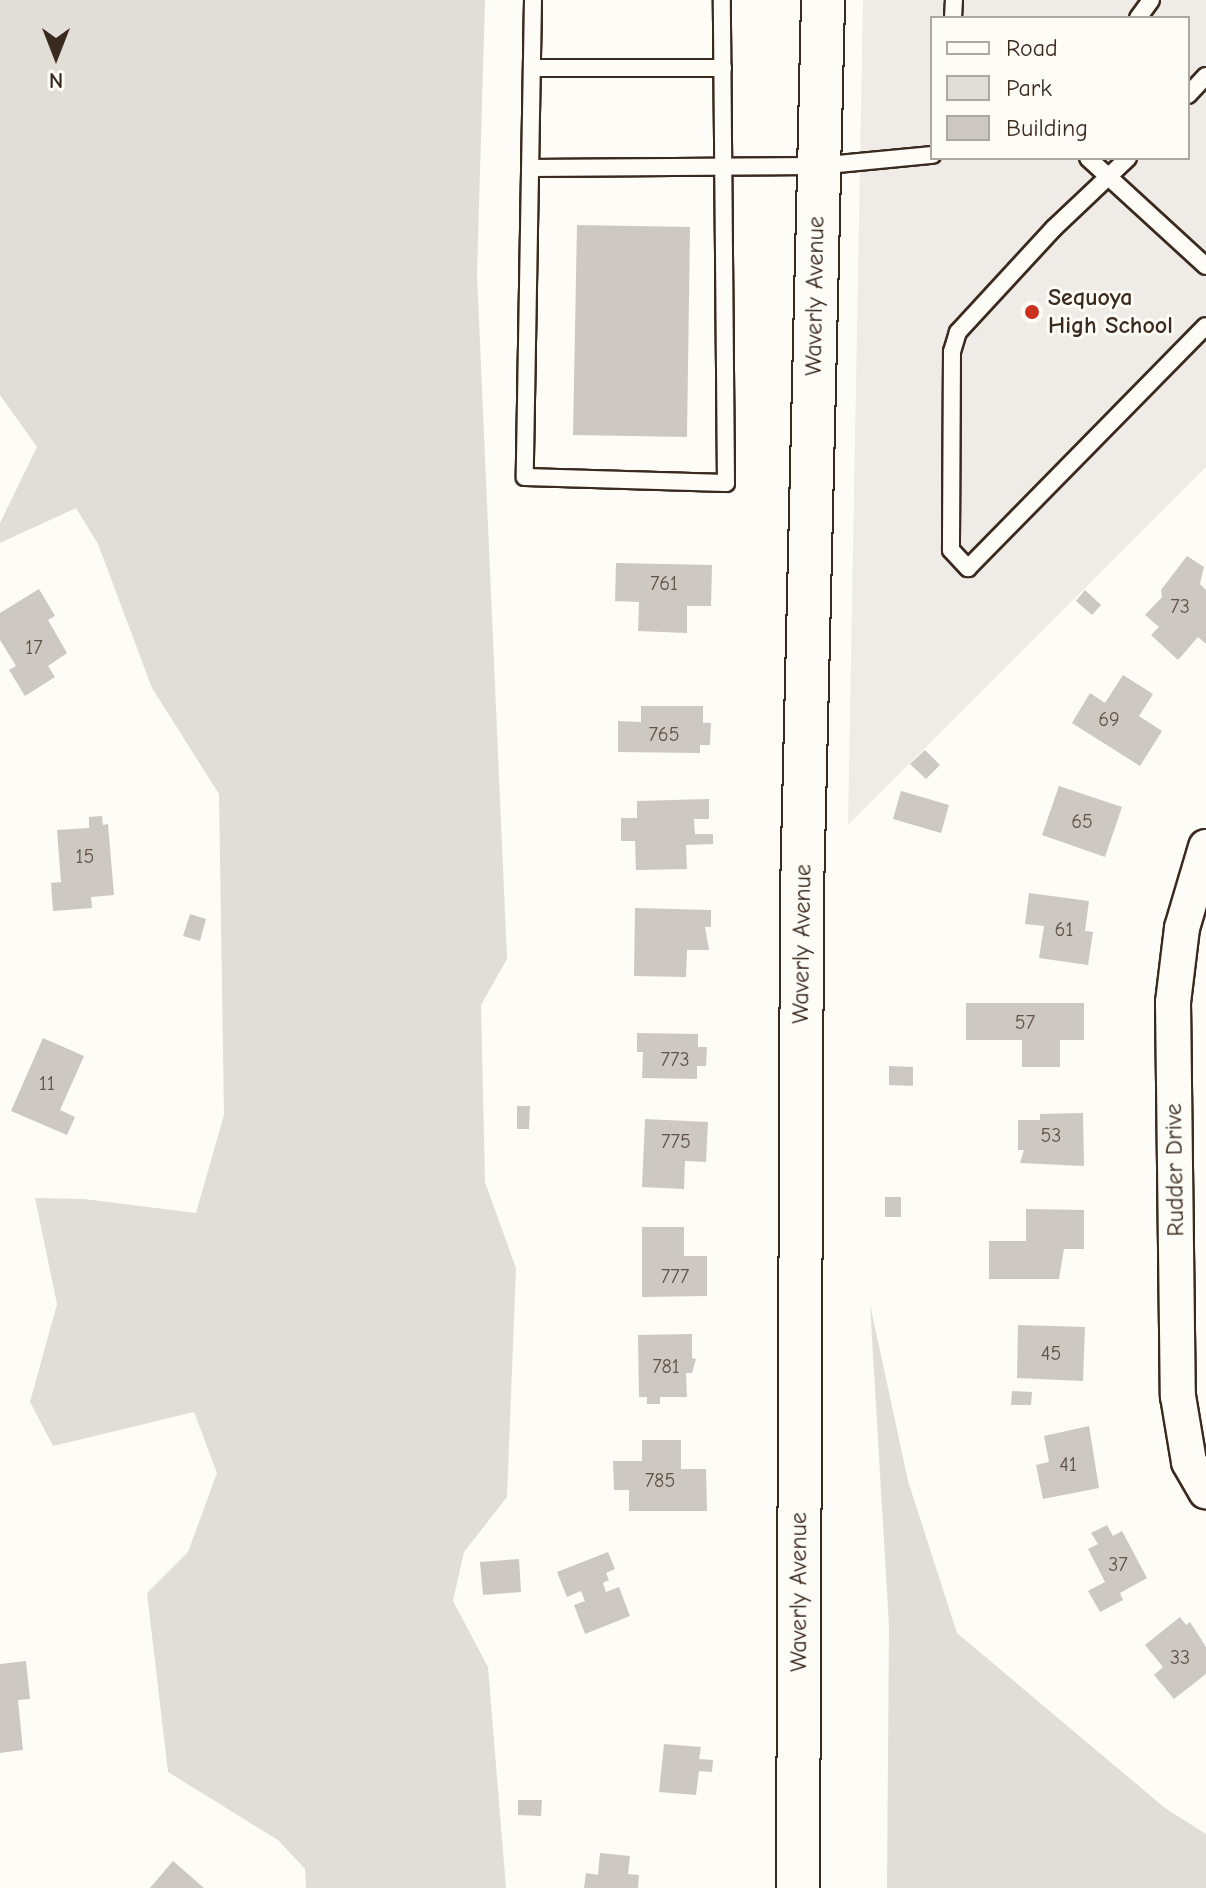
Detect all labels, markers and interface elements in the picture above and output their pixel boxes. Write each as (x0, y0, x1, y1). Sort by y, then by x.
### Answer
north arrow (16, 16, 96, 96)
legend (930, 16, 1190, 160)
text: Road (1006, 34, 1058, 62)
text: N (49, 67, 63, 93)
text: Park (1006, 74, 1052, 102)
text: Building (1006, 114, 1088, 142)
street label: Waverly Avenue (799, 216, 831, 376)
place label: Sequoya High School (1048, 284, 1173, 340)
marker: Sequoya High School (1023, 303, 1041, 321)
house number: 761 (650, 571, 678, 595)
house number: 73 (1170, 594, 1190, 618)
house number: 17 (25, 635, 43, 659)
house number: 69 (1098, 707, 1120, 731)
house number: 765 (649, 722, 679, 746)
house number: 65 (1071, 809, 1093, 833)
house number: 15 (76, 844, 94, 868)
street label: Waverly Avenue (786, 864, 818, 1024)
house number: 61 (1055, 917, 1073, 941)
house number: 57 (1015, 1010, 1035, 1034)
house number: 773 (660, 1047, 690, 1071)
house number: 11 (39, 1071, 55, 1095)
street label: Rudder Drive (1159, 1103, 1191, 1237)
house number: 53 (1041, 1123, 1061, 1147)
house number: 775 (661, 1129, 691, 1153)
house number: 777 (661, 1264, 689, 1288)
house number: 45 (1041, 1341, 1061, 1365)
house number: 781 (652, 1354, 680, 1378)
house number: 41 (1059, 1452, 1077, 1476)
house number: 785 (645, 1468, 675, 1492)
street label: Waverly Avenue (785, 1512, 813, 1672)
house number: 37 (1108, 1552, 1128, 1576)
house number: 33 (1170, 1645, 1190, 1669)

